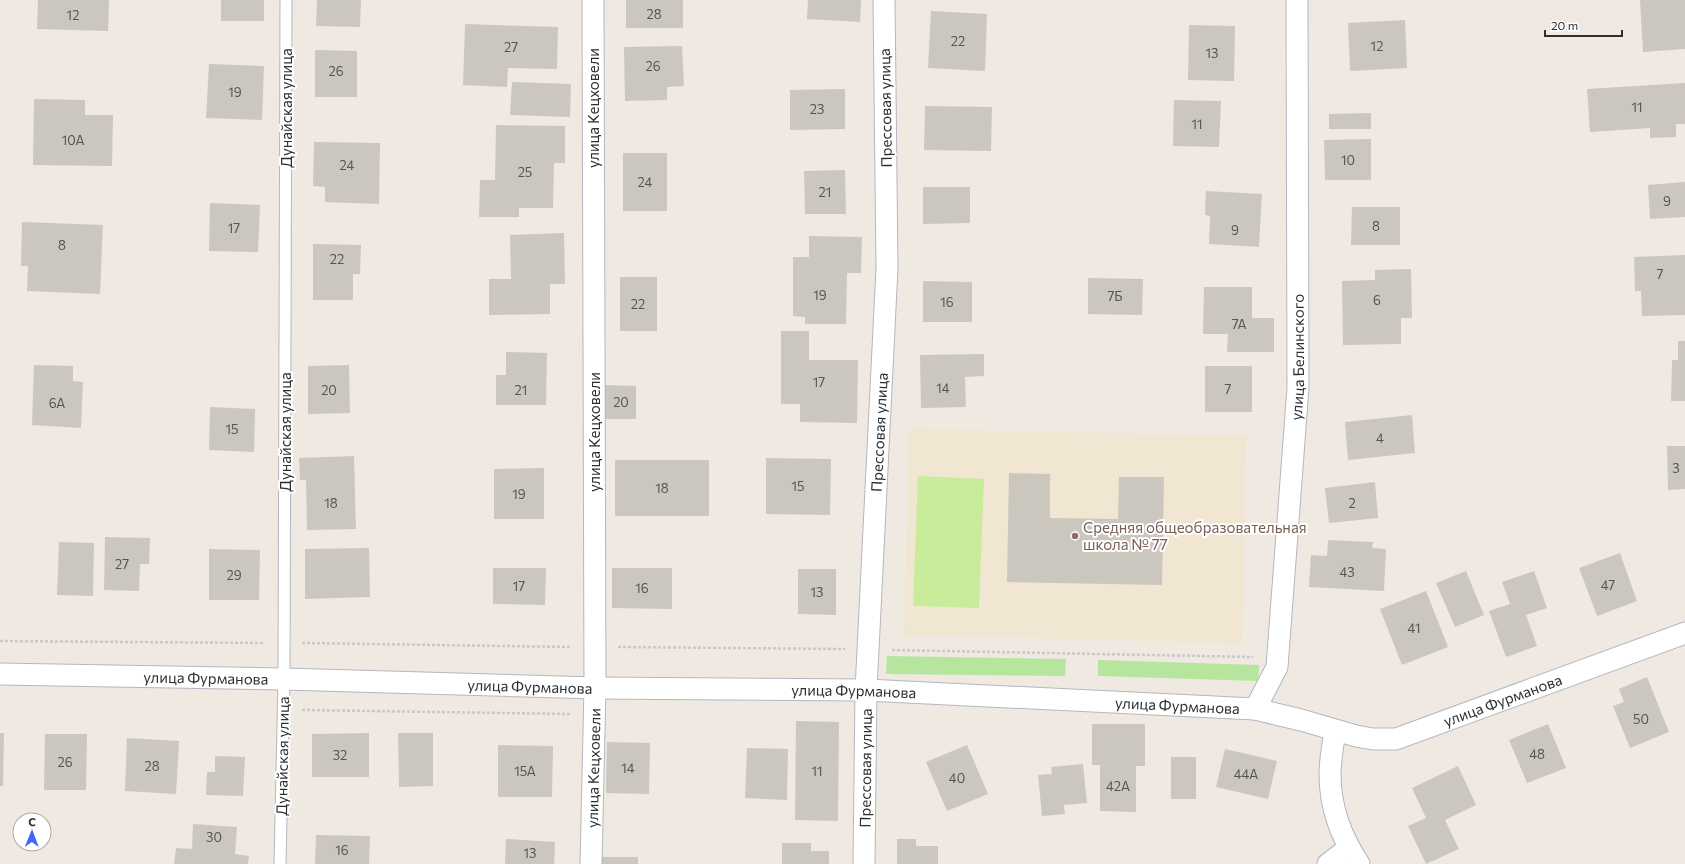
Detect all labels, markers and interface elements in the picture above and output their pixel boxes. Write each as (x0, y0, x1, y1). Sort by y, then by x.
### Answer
house number: 28 (646, 6, 662, 22)
house number: 12 (67, 7, 79, 23)
scale bar (1545, 12, 1622, 38)
text: 20 m (1551, 18, 1578, 32)
house number: 22 (951, 33, 965, 49)
house number: 12 (1371, 38, 1383, 54)
house number: 27 (504, 39, 518, 55)
house number: 13 (1206, 45, 1218, 61)
street label: Дунайская улица (277, 48, 295, 168)
street label: улица Кецховели (584, 48, 602, 168)
street label: Прессовая улица (875, 48, 895, 168)
house number: 26 (645, 58, 661, 74)
house number: 26 (328, 63, 344, 79)
house number: 19 (228, 84, 242, 100)
house number: 11 (1631, 99, 1643, 115)
house number: 23 (810, 101, 824, 117)
house number: 11 (1191, 116, 1203, 132)
house number: 10А (62, 132, 84, 148)
house number: 10 (1341, 152, 1355, 168)
house number: 24 (340, 157, 355, 173)
house number: 25 (518, 164, 532, 180)
house number: 24 (638, 174, 653, 190)
house number: 21 (819, 184, 831, 200)
house number: 9 (1663, 193, 1671, 209)
house number: 8 (1372, 218, 1380, 234)
house number: 17 (228, 220, 240, 236)
house number: 9 (1231, 222, 1239, 238)
house number: 8 (58, 237, 66, 253)
house number: 22 (330, 251, 344, 267)
house number: 7 (1657, 266, 1664, 282)
house number: 19 (813, 287, 827, 303)
house number: 7Б (1107, 288, 1123, 304)
house number: 6 (1373, 292, 1381, 308)
house number: 16 (940, 294, 954, 310)
street label: улица Белинского (1287, 294, 1307, 421)
house number: 22 (631, 296, 645, 312)
house number: 7А (1232, 316, 1246, 332)
street label: Дунайская улица (276, 372, 294, 492)
street label: улица Кецховели (585, 372, 603, 492)
street label: Прессовая улица (867, 372, 891, 492)
house number: 17 (813, 374, 825, 390)
house number: 14 (936, 380, 950, 396)
house number: 7 (1225, 381, 1232, 397)
house number: 20 (321, 382, 337, 398)
house number: 21 (515, 382, 527, 398)
house number: 20 (613, 394, 629, 410)
house number: 6А (49, 395, 65, 411)
house number: 15 (225, 421, 239, 437)
house number: 4 (1376, 430, 1384, 446)
house number: 3 (1672, 460, 1680, 476)
house number: 15 (791, 478, 805, 494)
house number: 18 (655, 480, 669, 496)
house number: 19 (512, 486, 526, 502)
house number: 18 (324, 495, 338, 511)
house number: 2 (1348, 495, 1356, 511)
place label: Средняя общеобразовательная школа № 77 (1083, 518, 1307, 553)
marker: Средняя общеобразовательная школа № 77 (1070, 531, 1080, 541)
house number: 27 (115, 556, 129, 572)
house number: 43 (1339, 564, 1355, 580)
house number: 29 (226, 567, 242, 583)
house number: 47 (1601, 577, 1615, 593)
house number: 17 (513, 578, 525, 594)
house number: 16 (635, 580, 649, 596)
house number: 13 (811, 584, 823, 600)
house number: 41 (1408, 620, 1420, 636)
street label: улица Фурманова (143, 668, 269, 688)
street label: улица Фурманова (1441, 670, 1564, 730)
street label: улица Фурманова (467, 675, 593, 697)
street label: улица Фурманова (791, 680, 917, 701)
street label: улица Фурманова (1115, 693, 1240, 717)
street label: Дунайская улица (272, 696, 292, 816)
street label: улица Кецховели (583, 708, 604, 828)
street label: Прессовая улица (855, 708, 875, 828)
house number: 50 (1633, 711, 1649, 727)
house number: 48 (1529, 746, 1545, 762)
house number: 32 (333, 747, 347, 763)
house number: 26 (57, 754, 73, 770)
house number: 28 (144, 758, 160, 774)
house number: 14 (621, 760, 635, 776)
house number: 15А (514, 763, 536, 779)
house number: 11 (811, 763, 823, 779)
house number: 44А (1234, 766, 1258, 782)
house number: 40 (949, 770, 965, 786)
house number: 42А (1106, 778, 1130, 794)
north arrow (12, 812, 52, 852)
text: С (28, 815, 37, 828)
house number: 30 (206, 829, 222, 845)
house number: 16 (335, 842, 349, 858)
house number: 13 (524, 845, 536, 861)

